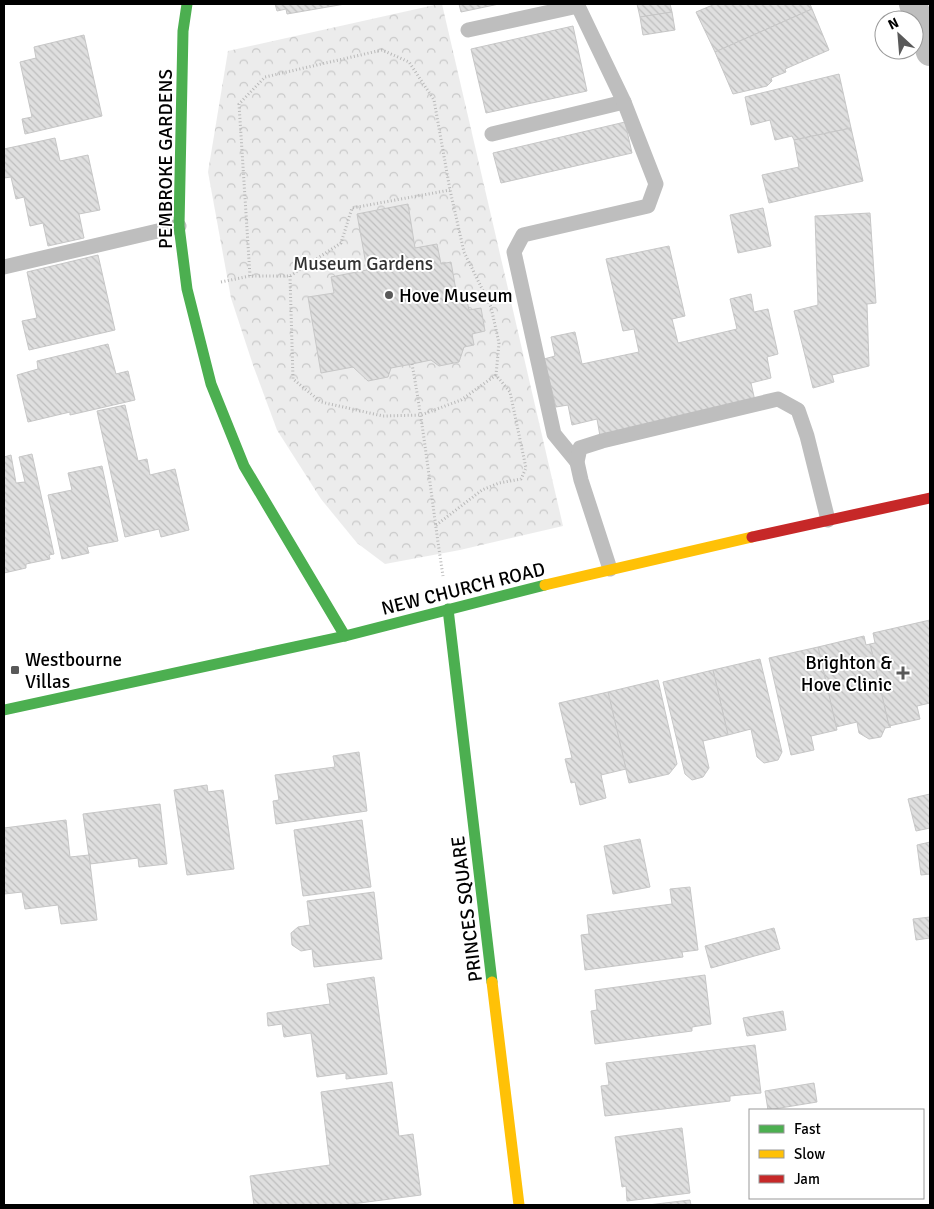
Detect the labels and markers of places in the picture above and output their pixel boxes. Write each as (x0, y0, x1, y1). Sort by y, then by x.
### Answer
place label: Hove Museum (399, 284, 513, 308)
marker: Hove Museum (383, 289, 395, 301)
place label: Westbourne Villas (25, 648, 122, 694)
place label: Brighton & Hove Clinic (801, 651, 892, 697)
marker: Westbourne Villas (9, 664, 21, 676)
marker: Brighton & Hove Clinic (896, 666, 910, 680)

